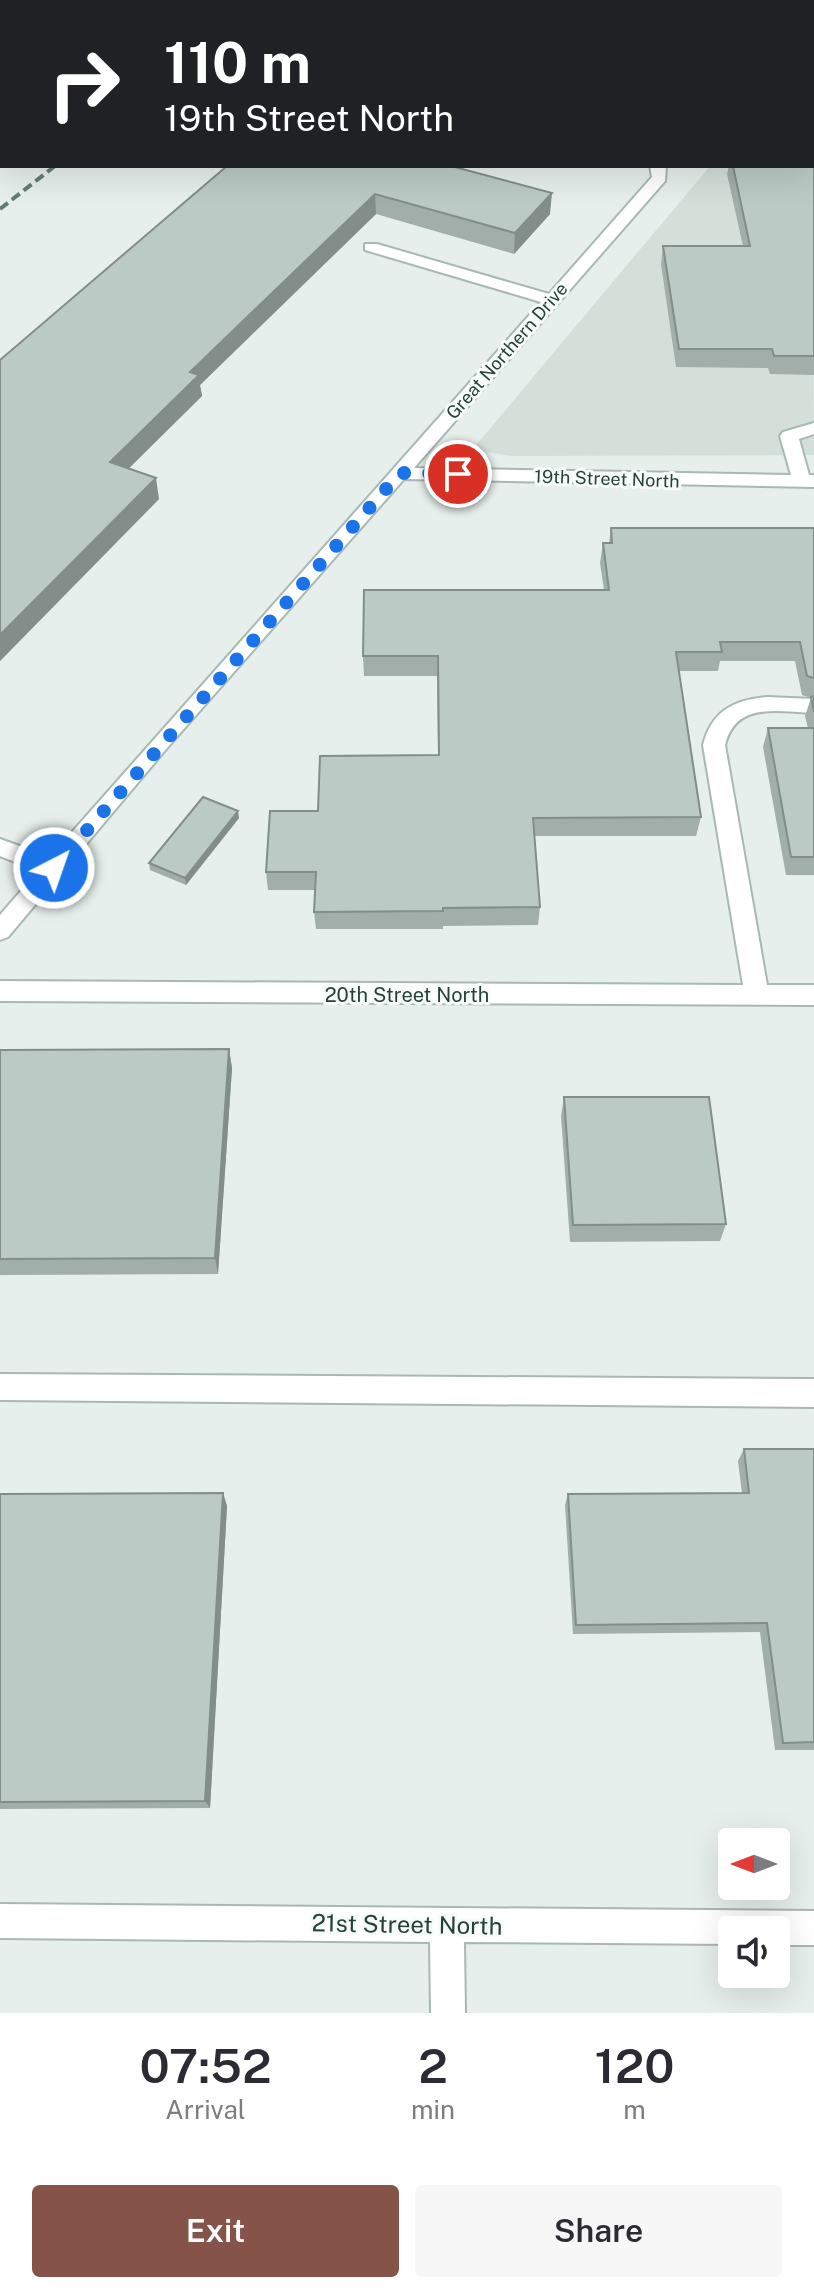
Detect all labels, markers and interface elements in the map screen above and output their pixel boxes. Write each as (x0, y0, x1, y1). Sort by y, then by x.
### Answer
text: 110 m (164, 30, 311, 96)
icon: right (32, 32, 136, 136)
text: 19th Street North (164, 97, 454, 139)
street label: Great Northern Drive (442, 278, 572, 423)
pin (424, 440, 492, 508)
icon: arrive (436, 452, 480, 496)
street label: 19th Street North (534, 465, 680, 492)
position arrow (12, 826, 96, 910)
street label: 20th Street North (325, 983, 489, 1007)
north arrow (718, 1828, 790, 1900)
map controls (718, 1828, 790, 1988)
street label: 21st Street North (311, 1908, 503, 1940)
button: sound (718, 1916, 790, 1988)
text: 07:52 (139, 2037, 272, 2094)
text: 2 (418, 2037, 448, 2094)
text: 120 (595, 2037, 675, 2094)
text: Arrival (165, 2094, 246, 2125)
text: min (411, 2094, 455, 2125)
text: m (623, 2094, 646, 2125)
button: Exit (32, 2185, 399, 2277)
button: Share (415, 2185, 782, 2277)

